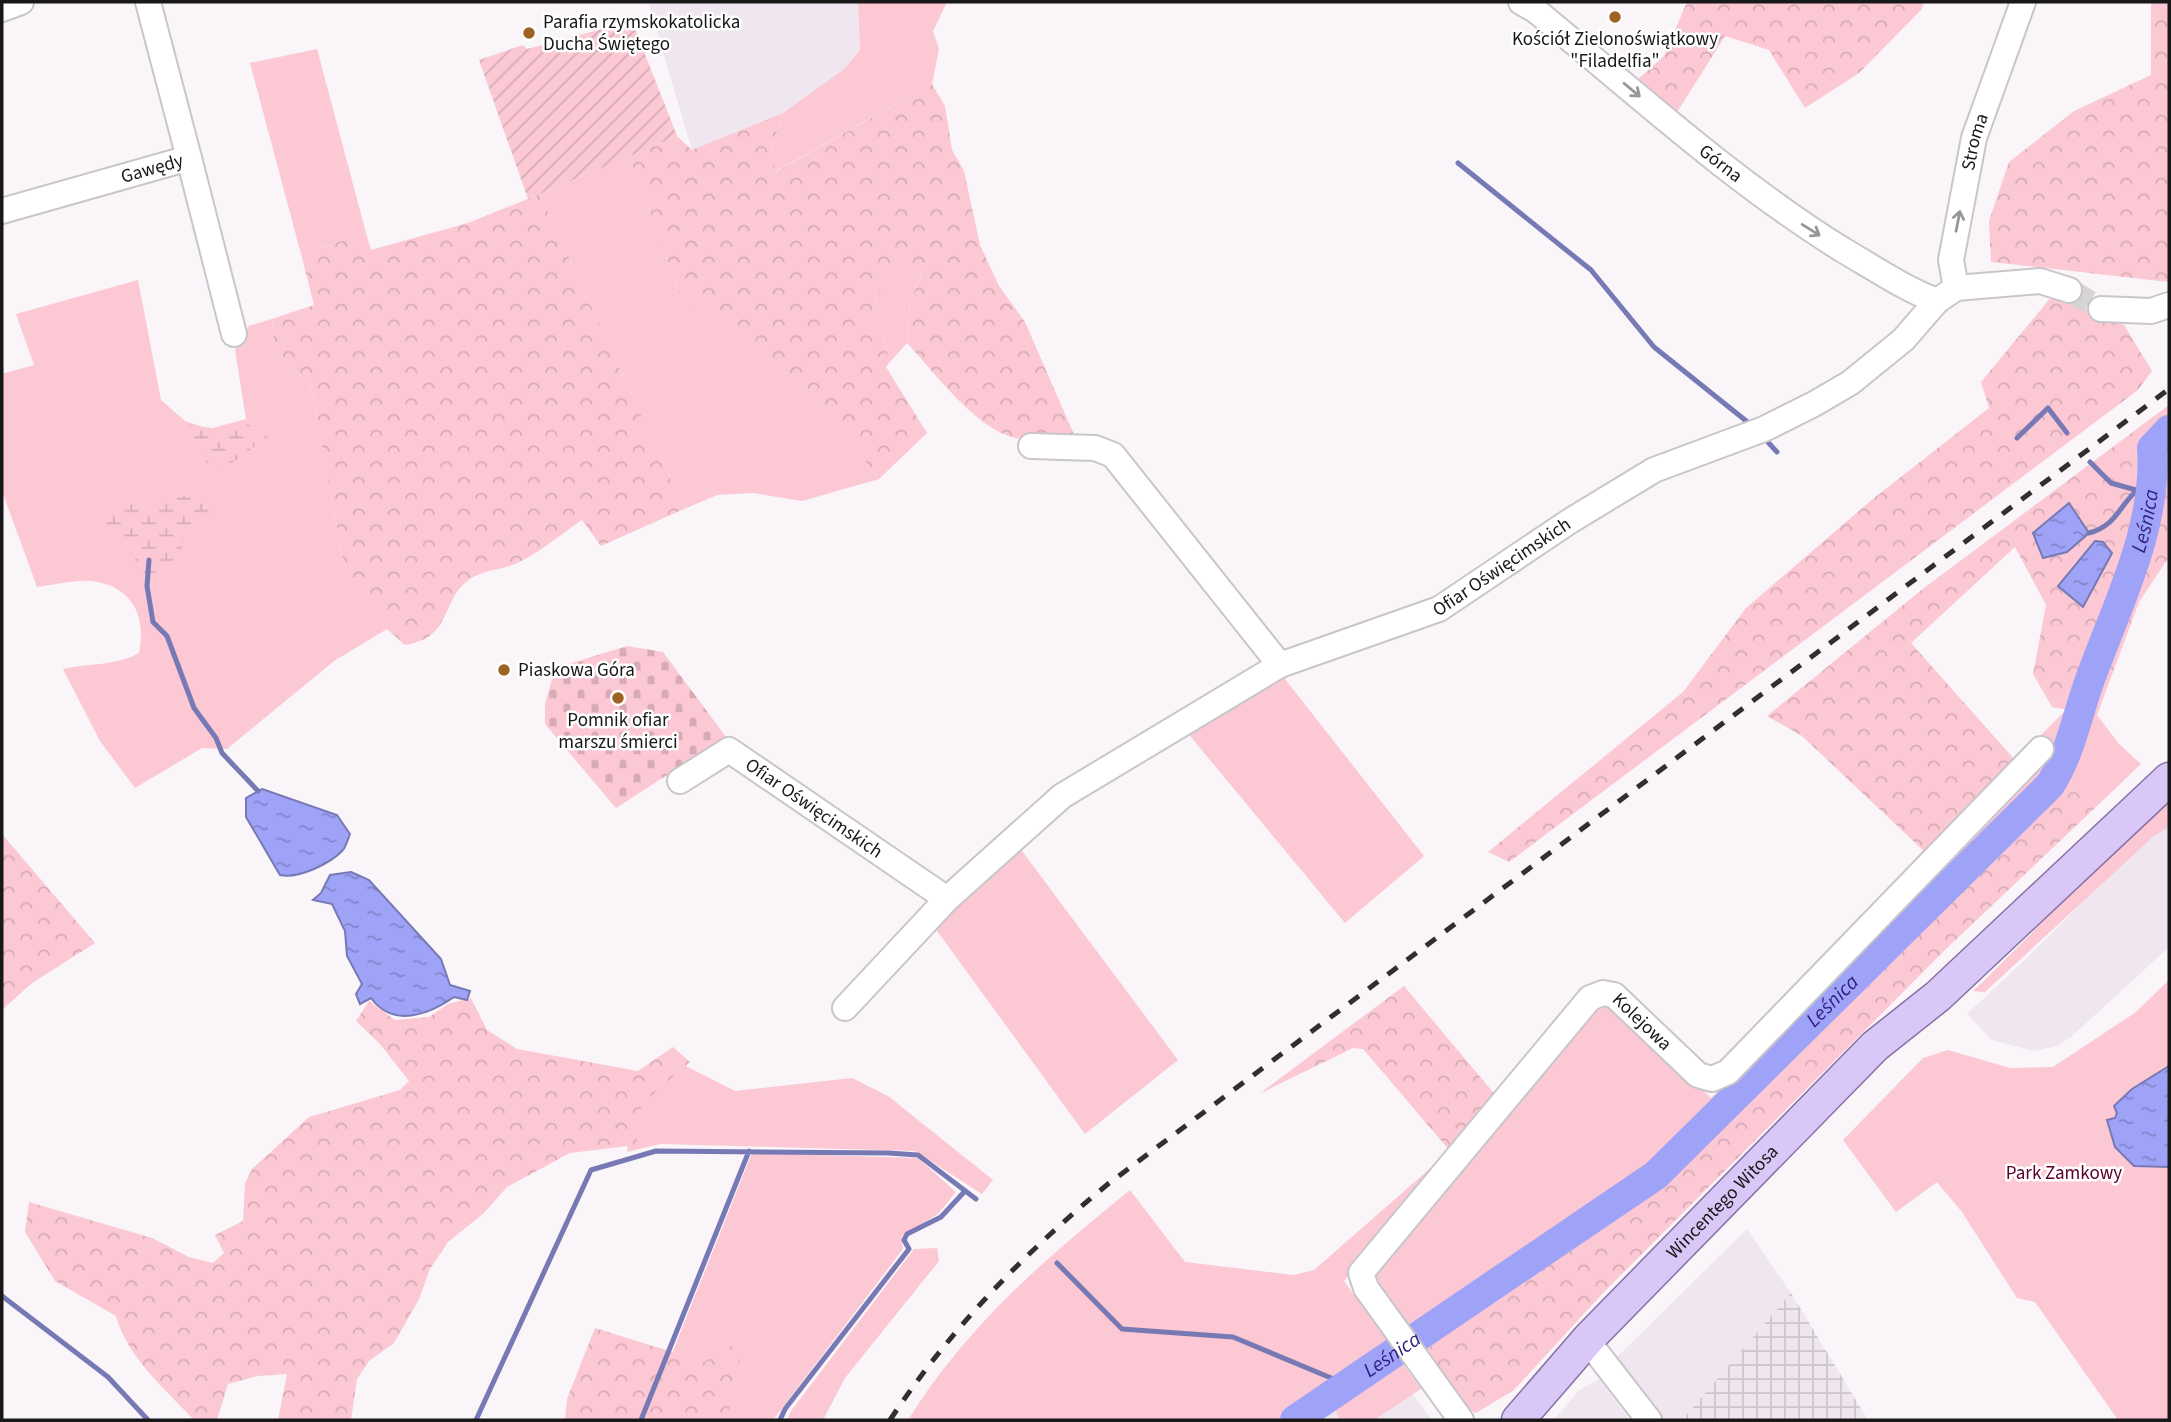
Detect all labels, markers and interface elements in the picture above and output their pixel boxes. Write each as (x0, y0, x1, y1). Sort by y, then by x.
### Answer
place label: Parafia rzymskokatolicka Ducha Świętego (543, 9, 740, 58)
marker: Kościół Zielonoświątkowy "Filadelfia" (1607, 9, 1623, 25)
marker: Parafia rzymskokatolicka Ducha Świętego (521, 25, 537, 41)
place label: Kościół Zielonoświątkowy "Filadelfia" (1512, 26, 1718, 75)
one-way arrow (1623, 82, 1641, 98)
street label: Stroma (1955, 109, 1995, 173)
street label: Górna (1693, 138, 1748, 189)
street label: Gawędy (118, 147, 187, 190)
one-way arrow (1952, 210, 1966, 233)
one-way arrow (1801, 223, 1821, 237)
water label: Leśnica (2123, 487, 2166, 556)
street label: Ofiar Oświęcimskich (1427, 511, 1576, 623)
place label: Piaskowa Góra (518, 657, 635, 684)
marker: Piaskowa Góra (496, 662, 512, 678)
marker: Pomnik ofiar marszu śmierci (610, 690, 626, 706)
place label: Pomnik ofiar marszu śmierci (558, 707, 678, 756)
street label: Ofiar Oświęcimskich (740, 751, 888, 865)
water label: Leśnica (1799, 968, 1865, 1034)
street label: Kolejowa (1606, 986, 1678, 1057)
street label: Wincentego Witosa (1660, 1139, 1785, 1265)
park label: Park Zamkowy (2006, 1160, 2122, 1187)
water label: Leśnica (1357, 1324, 1427, 1385)

